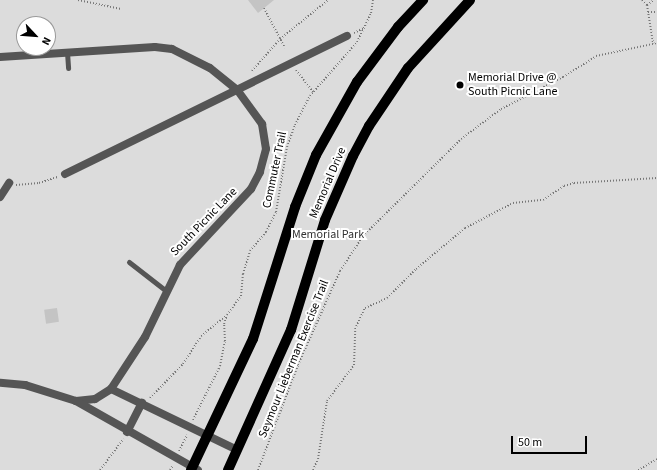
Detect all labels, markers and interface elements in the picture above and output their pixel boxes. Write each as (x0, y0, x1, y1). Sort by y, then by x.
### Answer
north arrow (16, 16, 56, 56)
text: N (38, 34, 55, 48)
place label: Memorial Drive @ South Picnic Lane (468, 71, 557, 99)
marker: Memorial Drive @ South Picnic Lane (455, 80, 465, 90)
street label: Commuter Trail (260, 130, 290, 210)
street label: Memorial Drive (307, 145, 349, 221)
street label: South Picnic Lane (168, 185, 240, 259)
park label: Memorial Park (292, 228, 364, 242)
street label: Seymour Lieberman Exercise Trail (256, 278, 332, 440)
scale bar (513, 428, 589, 454)
text: 50 m (518, 434, 542, 451)

